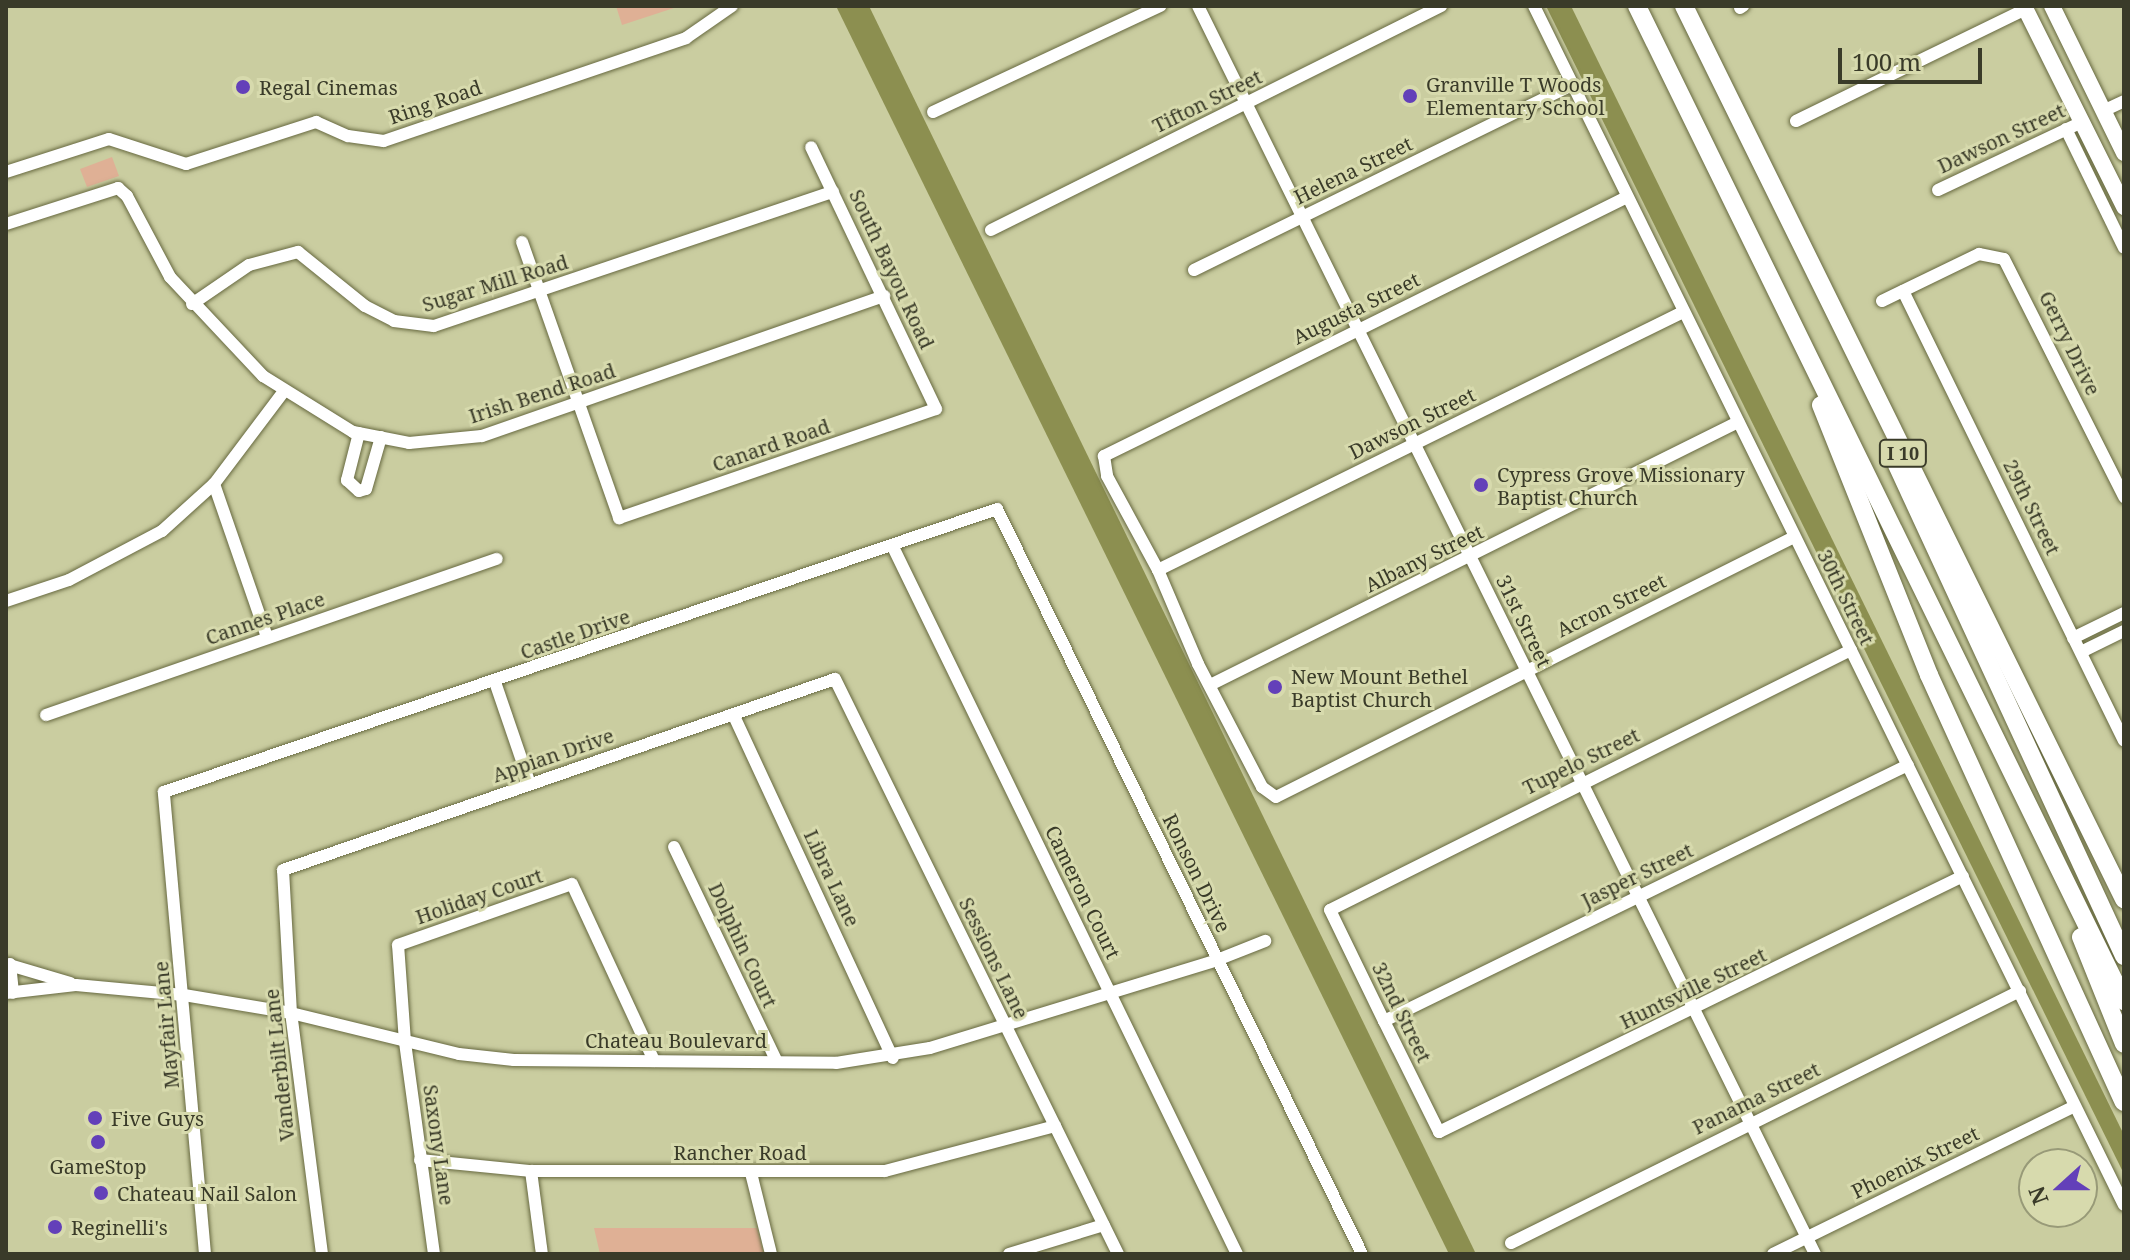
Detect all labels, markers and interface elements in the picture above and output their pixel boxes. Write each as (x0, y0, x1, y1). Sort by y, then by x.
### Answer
scale bar (1842, 32, 1986, 82)
text: 100 m (1852, 45, 1921, 78)
street label: Tifton Street (1148, 64, 1266, 138)
place label: Granville T Woods Elementary School (1426, 72, 1605, 119)
place label: Regal Cinemas (259, 75, 398, 99)
street label: Ring Road (385, 75, 485, 129)
marker: Regal Cinemas (234, 78, 252, 96)
marker: Granville T Woods Elementary School (1401, 87, 1419, 105)
street label: Dawson Street (1934, 98, 2068, 178)
street label: Helena Street (1290, 131, 1416, 209)
street label: South Bayou Road (845, 186, 939, 352)
street label: Sugar Mill Road (419, 249, 571, 317)
street label: Augusta Street (1289, 267, 1423, 349)
street label: Gerry Drive (2034, 287, 2106, 399)
street label: Irish Bend Road (466, 358, 618, 428)
street label: Dawson Street (1345, 382, 1479, 464)
street label: Canard Road (709, 414, 833, 476)
road number: I 10 (1877, 439, 1929, 467)
street label: 29th Street (1999, 455, 2065, 559)
place label: Cypress Grove Missionary Baptist Church (1497, 462, 1745, 509)
marker: Cypress Grove Missionary Baptist Church (1472, 476, 1490, 494)
street label: Albany Street (1361, 519, 1487, 597)
street label: 30th Street (1813, 545, 1879, 649)
street label: Acron Street (1553, 568, 1669, 642)
street label: 31st Street (1491, 571, 1557, 671)
street label: Cannes Place (202, 586, 328, 650)
street label: Castle Drive (517, 604, 633, 664)
place label: New Mount Bethel Baptist Church (1291, 664, 1468, 711)
marker: New Mount Bethel Baptist Church (1266, 678, 1284, 696)
street label: Tupelo Street (1519, 722, 1643, 800)
street label: Appian Drive (489, 723, 617, 787)
street label: Ronson Drive (1158, 810, 1236, 936)
street label: Cameron Court (1040, 821, 1126, 963)
street label: Libra Lane (799, 826, 865, 930)
street label: Jasper Street (1577, 838, 1697, 912)
street label: Holiday Court (412, 863, 546, 929)
street label: Dolphin Court (704, 879, 782, 1011)
street label: Sessions Lane (954, 893, 1034, 1023)
street label: Huntsville Street (1616, 942, 1770, 1034)
street label: 32nd Street (1367, 958, 1437, 1066)
street label: Mayfair Lane (148, 960, 184, 1090)
street label: Vanderbilt Lane (259, 988, 299, 1142)
street label: Chateau Boulevard (585, 1028, 767, 1052)
street label: Panama Street (1688, 1057, 1824, 1139)
street label: Saxony Lane (419, 1083, 459, 1207)
place label: Five Guys (111, 1106, 204, 1130)
marker: Five Guys (86, 1109, 104, 1127)
street label: Phoenix Street (1847, 1121, 1983, 1203)
marker: GameStop (89, 1133, 107, 1151)
street label: Rancher Road (673, 1140, 807, 1164)
north arrow (2018, 1148, 2098, 1228)
place label: GameStop (50, 1154, 146, 1178)
place label: Chateau Nail Salon (117, 1181, 297, 1205)
text: N (2020, 1182, 2055, 1209)
marker: Chateau Nail Salon (92, 1184, 110, 1202)
place label: Reginelli's (71, 1215, 168, 1239)
marker: Reginelli's (46, 1218, 64, 1236)

